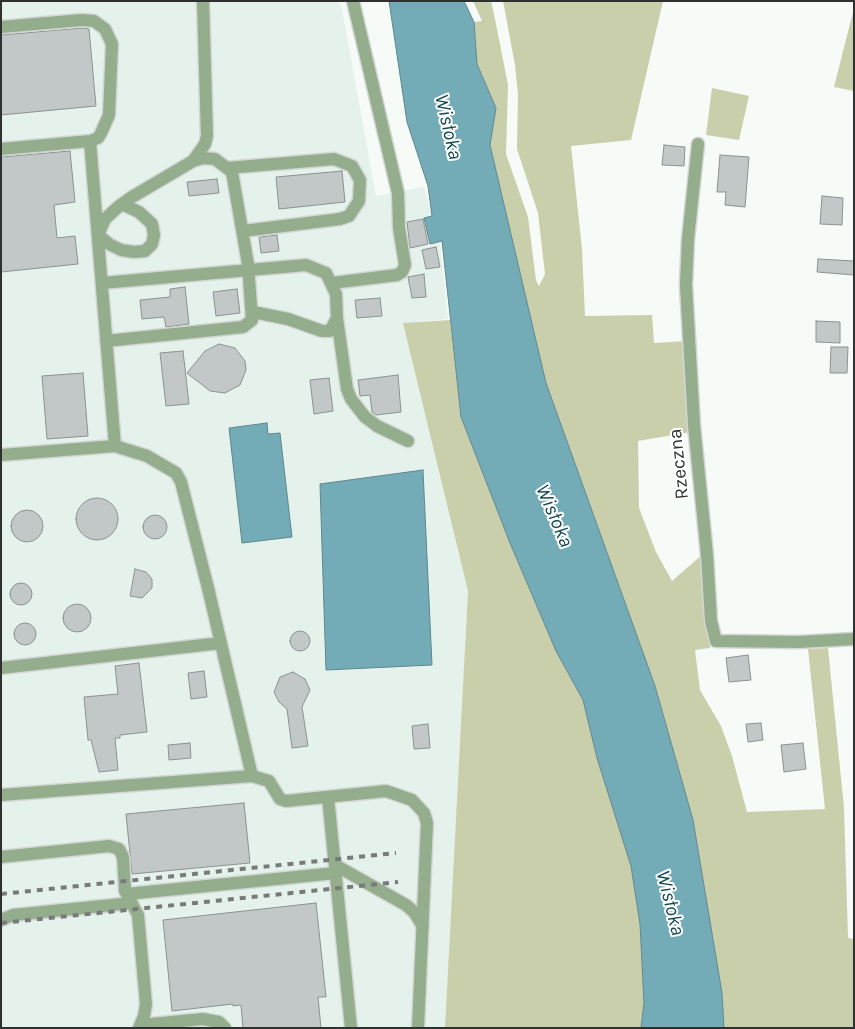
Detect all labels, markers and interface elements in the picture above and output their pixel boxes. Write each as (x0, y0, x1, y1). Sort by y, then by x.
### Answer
water label: Wisłoka (429, 92, 467, 162)
street label: Rzeczna (664, 427, 694, 501)
water label: Wisłoka (530, 481, 578, 551)
water label: Wisłoka (650, 868, 690, 938)

